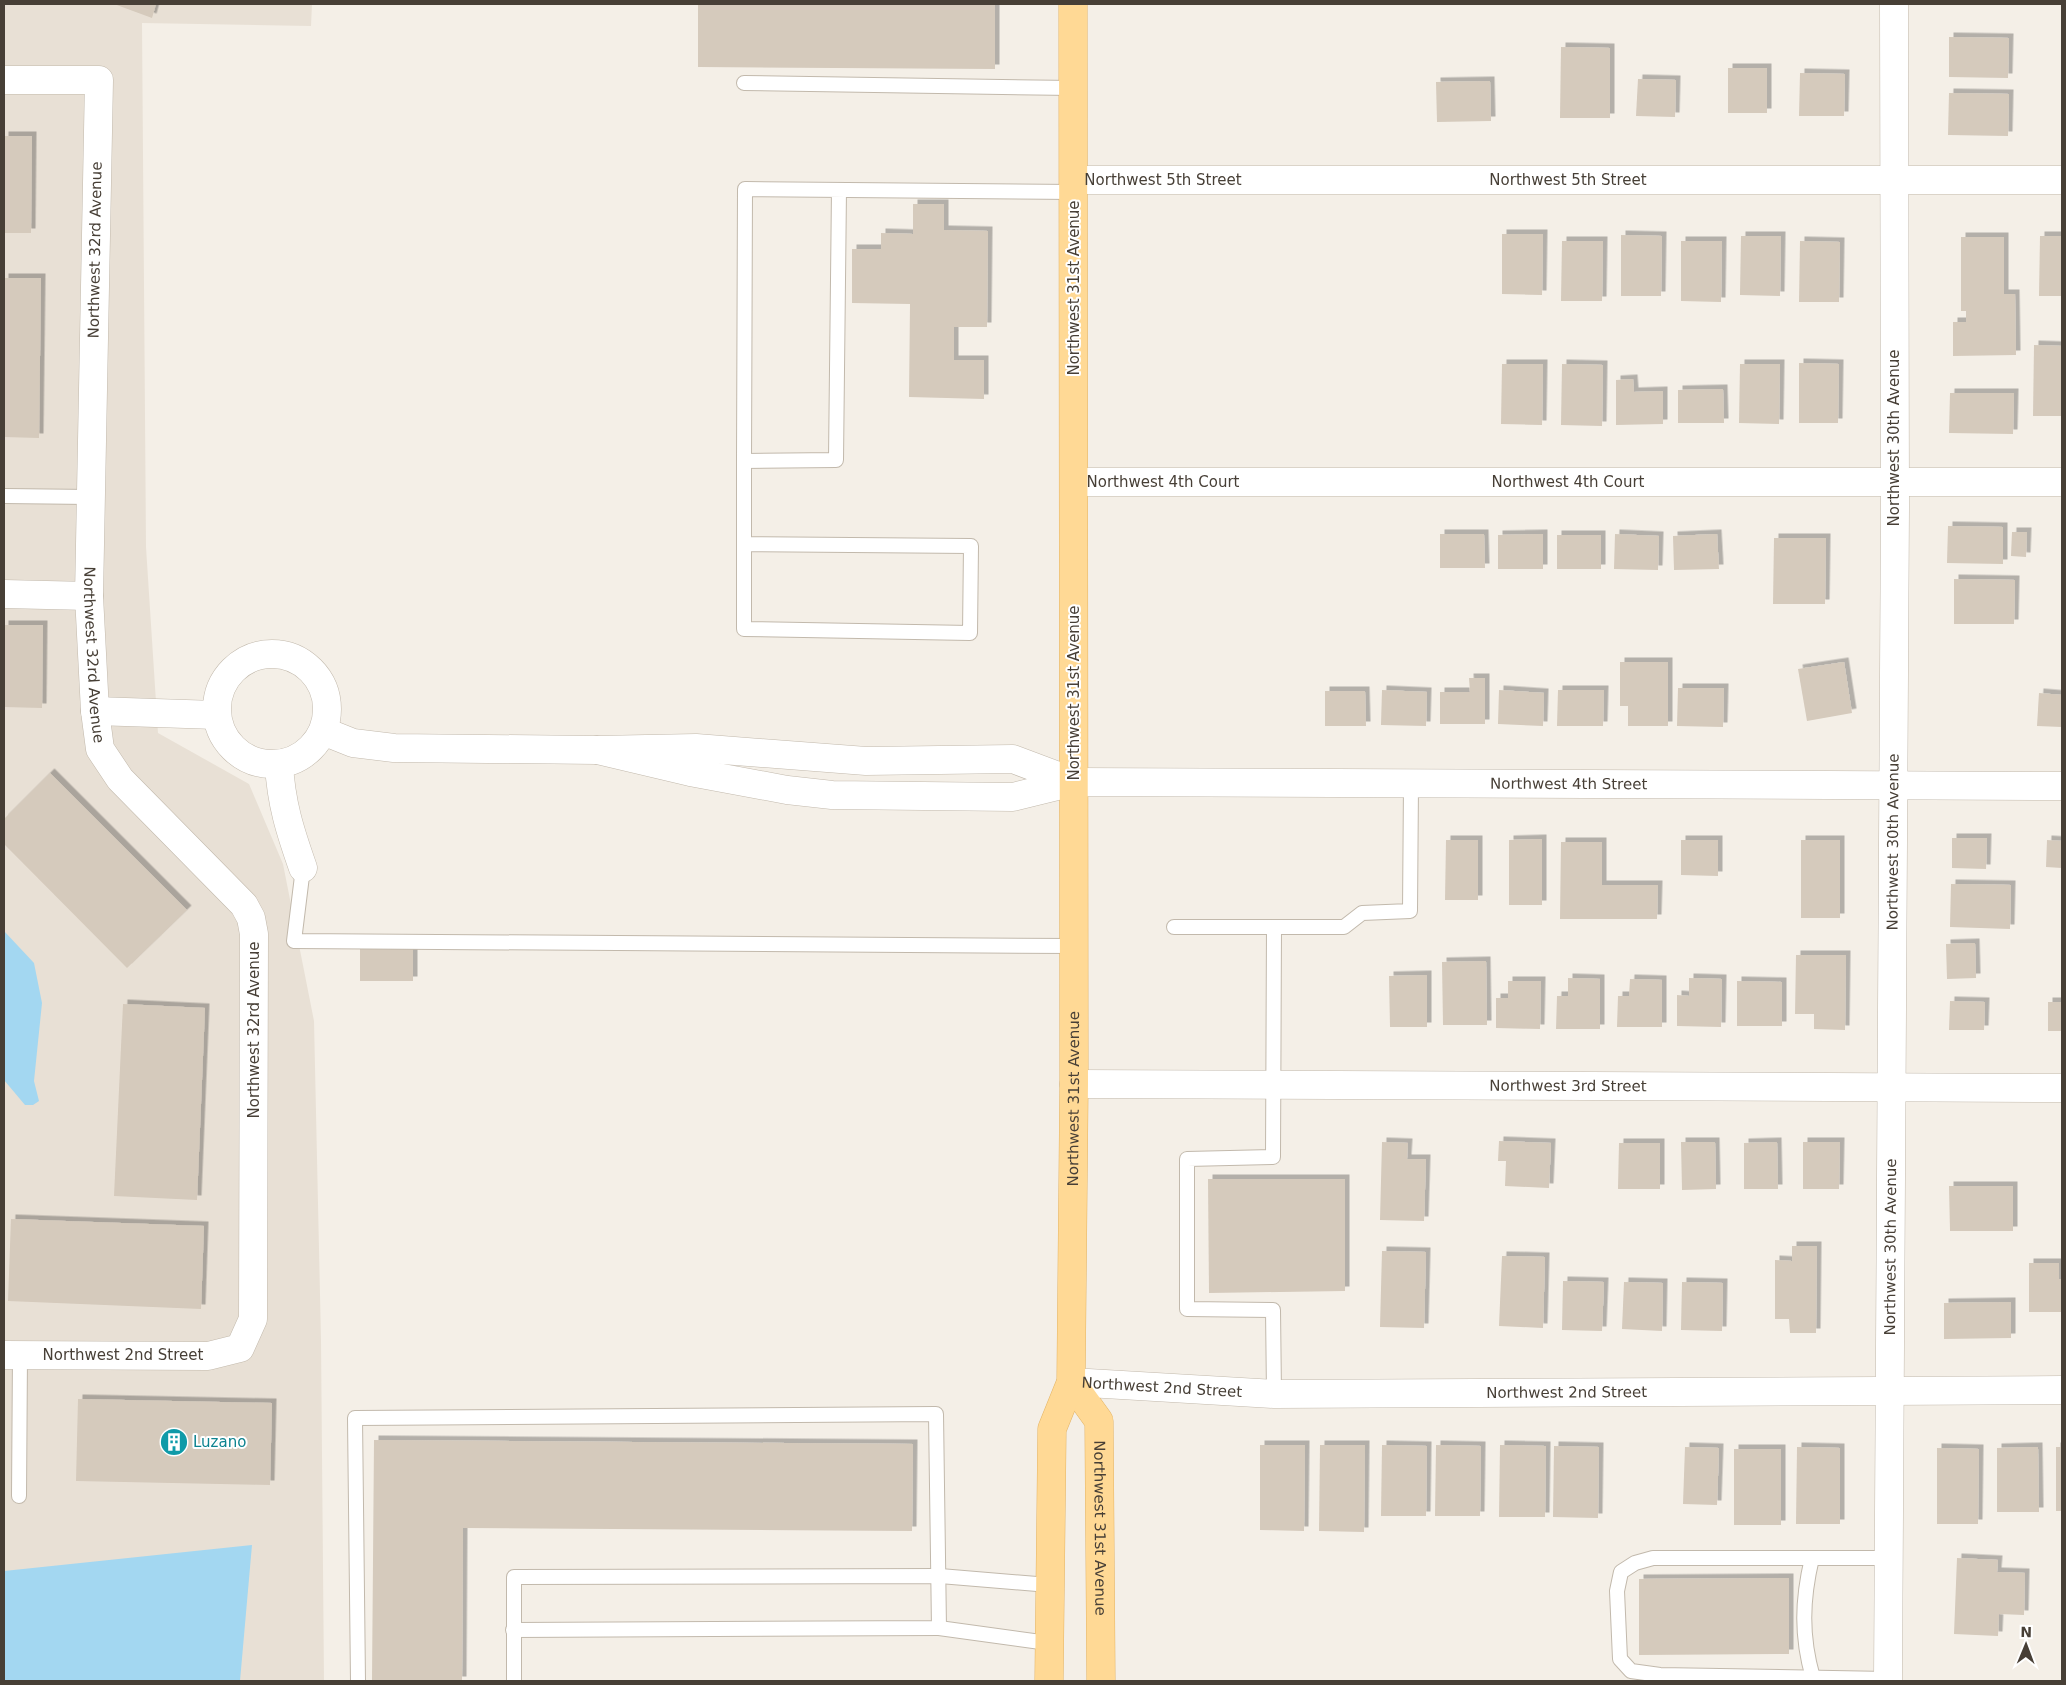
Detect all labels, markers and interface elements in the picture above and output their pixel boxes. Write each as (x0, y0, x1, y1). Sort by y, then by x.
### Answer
street label: Northwest 32rd Avenue (84, 161, 106, 339)
street label: Northwest 5th Street (1084, 171, 1242, 189)
street label: Northwest 5th Street (1489, 171, 1647, 189)
street label: Northwest 31st Avenue (1065, 200, 1083, 376)
street label: Northwest 30th Avenue (1885, 350, 1903, 526)
street label: Northwest 4th Court (1087, 473, 1240, 491)
street label: Northwest 4th Court (1492, 473, 1645, 491)
street label: Northwest 32rd Avenue (80, 566, 108, 744)
street label: Northwest 31st Avenue (1065, 605, 1083, 781)
street label: Northwest 30th Avenue (1883, 753, 1903, 931)
street label: Northwest 4th Street (1490, 775, 1648, 793)
street label: Northwest 32rd Avenue (245, 942, 263, 1118)
street label: Northwest 31st Avenue (1064, 1011, 1083, 1187)
street label: Northwest 3rd Street (1489, 1077, 1647, 1095)
street label: Northwest 30th Avenue (1881, 1158, 1900, 1336)
street label: Northwest 2nd Street (43, 1346, 204, 1364)
street label: Northwest 2nd Street (1081, 1374, 1243, 1401)
street label: Northwest 2nd Street (1486, 1383, 1647, 1402)
building icon: Luzano (159, 1427, 189, 1457)
place label: Luzano (193, 1433, 246, 1451)
street label: Northwest 31st Avenue (1090, 1440, 1109, 1616)
north arrow (2001, 1620, 2051, 1670)
text: N (2020, 1624, 2032, 1640)

